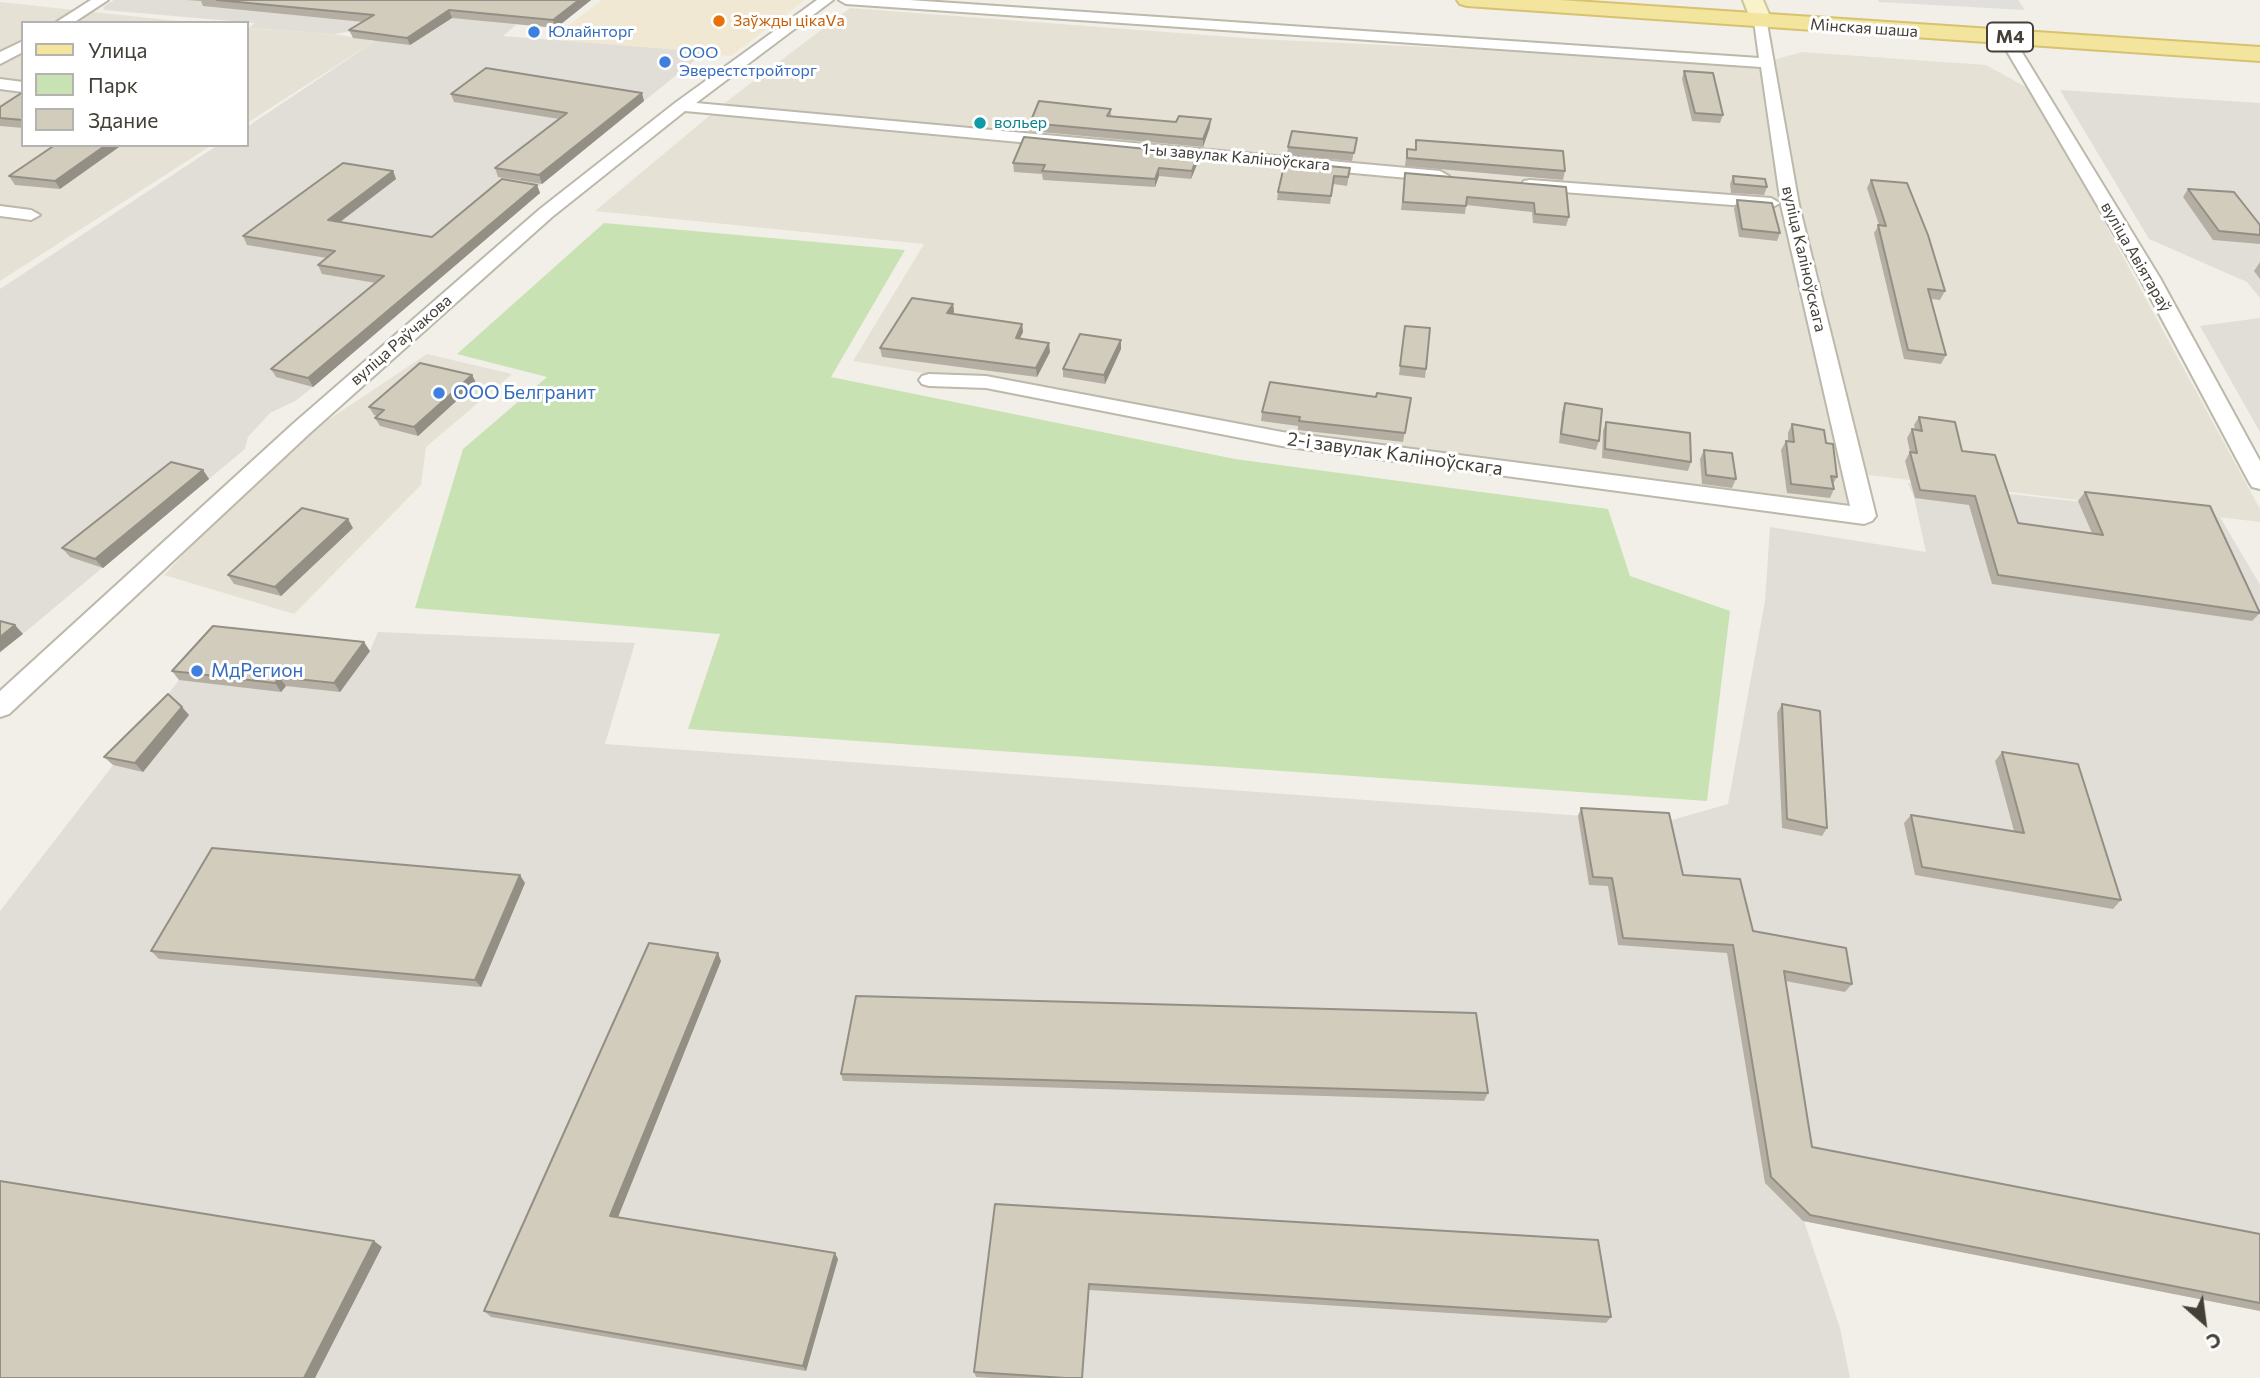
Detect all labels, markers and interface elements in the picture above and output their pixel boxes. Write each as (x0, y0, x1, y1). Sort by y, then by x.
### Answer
place label: Заўжды цікаVа (733, 11, 845, 31)
marker: Заўжды цікаVа (711, 13, 727, 29)
street label: Мінская шаша (1809, 15, 1919, 41)
legend (21, 21, 248, 147)
place label: Юлайнторг (548, 22, 634, 42)
road number: М4 (1987, 22, 2033, 52)
marker: Юлайнторг (526, 24, 542, 40)
text: Улица (88, 37, 147, 62)
place label: ООО Эверестстройторг (679, 43, 817, 81)
marker: ООО Эверестстройторг (657, 54, 673, 70)
text: Парк (88, 72, 138, 97)
text: Здание (88, 107, 158, 132)
place label: вольер (994, 113, 1047, 133)
marker: вольер (972, 115, 988, 131)
street label: 1-ы завулак Каліноўскага (1141, 139, 1331, 175)
street label: вуліца Каліноўскага (1778, 184, 1830, 334)
street label: вуліца Авіятараў (2097, 199, 2175, 315)
street label: вуліца Раўчакова (346, 291, 456, 389)
place label: ООО Белгранит (453, 382, 596, 404)
marker: ООО Белгранит (431, 385, 447, 401)
street label: 2-і завулак Каліноўскага (1286, 428, 1504, 480)
place label: МдРегион (211, 660, 303, 682)
marker: МдРегион (189, 663, 205, 679)
north arrow (2169, 1287, 2239, 1357)
text: С (2203, 1328, 2225, 1354)

